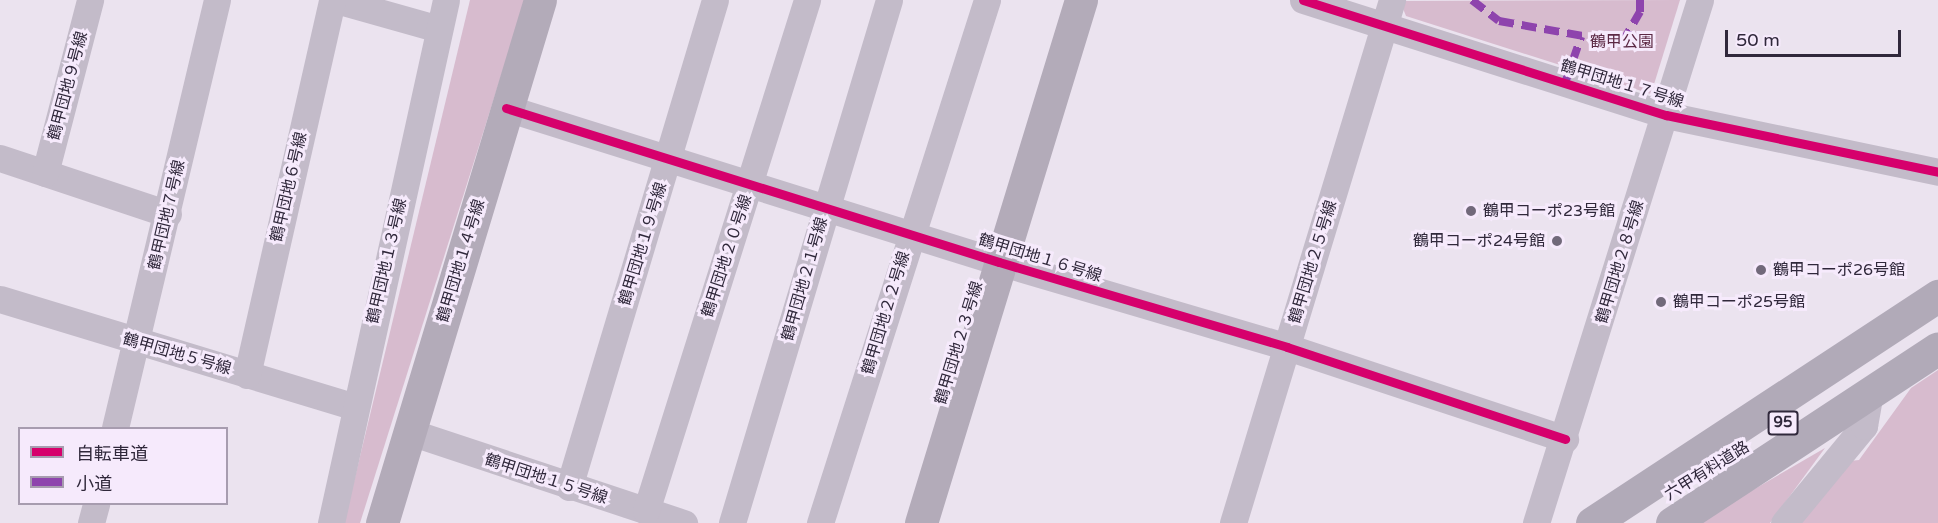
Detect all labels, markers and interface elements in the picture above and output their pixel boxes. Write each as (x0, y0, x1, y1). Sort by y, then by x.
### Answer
scale bar (1728, 18, 1904, 56)
street label: 鶴甲団地９号線 (44, 29, 92, 143)
text: 50 m (1736, 29, 1780, 51)
park label: 鶴甲公園 (1590, 32, 1654, 52)
street label: 鶴甲団地１７号線 (1558, 56, 1686, 112)
street label: 鶴甲団地６号線 (267, 130, 311, 244)
street label: 鶴甲団地７号線 (145, 158, 189, 272)
street label: 鶴甲団地１９号線 (615, 180, 671, 308)
street label: 鶴甲団地２０号線 (698, 192, 756, 320)
street label: 鶴甲団地１３号線 (363, 196, 411, 326)
street label: 鶴甲団地１４号線 (433, 197, 489, 325)
street label: 鶴甲団地２５号線 (1285, 198, 1341, 326)
street label: 鶴甲団地２８号線 (1592, 198, 1648, 326)
place label: 鶴甲コーポ23号館 (1483, 201, 1615, 221)
marker: 鶴甲コーポ23号館 (1464, 204, 1478, 218)
street label: 鶴甲団地２１号線 (778, 215, 832, 343)
street label: 鶴甲団地１６号線 (976, 230, 1104, 286)
place label: 鶴甲コーポ24号館 (1413, 231, 1545, 251)
marker: 鶴甲コーポ24号館 (1550, 234, 1564, 248)
street label: 鶴甲団地２２号線 (858, 249, 914, 377)
place label: 鶴甲コーポ26号館 (1773, 260, 1905, 280)
marker: 鶴甲コーポ26号館 (1754, 263, 1768, 277)
street label: 鶴甲団地２３号線 (931, 279, 987, 407)
place label: 鶴甲コーポ25号館 (1673, 292, 1805, 312)
marker: 鶴甲コーポ25号館 (1654, 295, 1668, 309)
street label: 鶴甲団地５号線 (121, 329, 233, 379)
road number: 95 (1766, 411, 1800, 435)
legend (18, 427, 228, 505)
street label: 六甲有料道路 (1661, 437, 1753, 505)
text: 自転車道 (76, 443, 148, 465)
street label: 鶴甲団地１５号線 (482, 450, 610, 508)
text: 小道 (76, 473, 112, 495)

